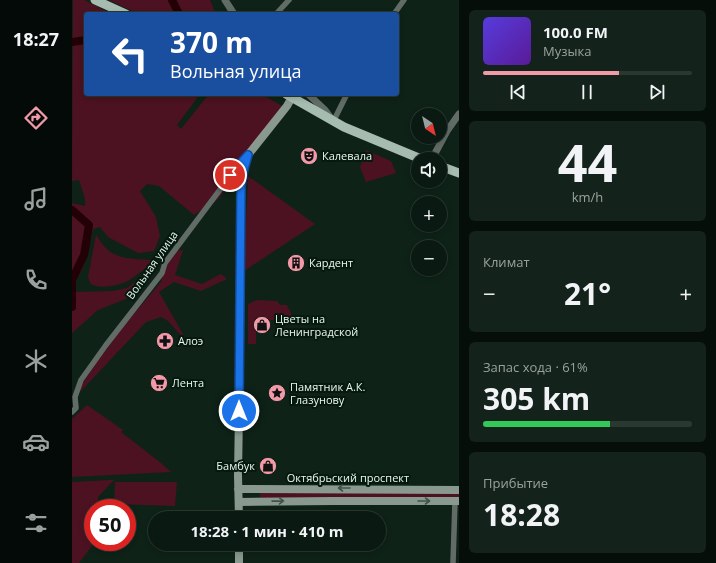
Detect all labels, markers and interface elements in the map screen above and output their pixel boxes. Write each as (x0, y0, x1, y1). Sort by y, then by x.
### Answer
text: 100.0 FM (543, 22, 608, 42)
text: 370 m (170, 23, 253, 61)
text: 18:27 (13, 27, 59, 51)
icon: left (104, 28, 156, 80)
text: Музыка (543, 42, 591, 60)
text: Вольная улица (170, 59, 301, 83)
icon: previous (507, 81, 529, 103)
icon: pause (576, 81, 598, 103)
icon: next (646, 81, 668, 103)
icon: directions (22, 104, 50, 132)
north arrow (411, 108, 447, 144)
map controls (411, 108, 447, 276)
text: 44 (558, 126, 617, 197)
theatre icon: Калевала (299, 146, 319, 166)
place label: Калевала (322, 148, 372, 163)
button: sound (411, 152, 447, 188)
pin (213, 158, 247, 192)
icon: arrive (219, 164, 241, 186)
icon: music (22, 185, 50, 213)
text: km/h (572, 188, 603, 206)
button: + (411, 196, 447, 232)
street label: Вольная улица (122, 228, 181, 302)
button: − (411, 240, 447, 276)
building icon: Кардент (286, 253, 306, 273)
text: Климат (483, 253, 530, 271)
place label: Кардент (309, 255, 353, 270)
icon: phone (22, 266, 50, 294)
text: 21° (564, 273, 611, 314)
text: − (483, 278, 496, 308)
text: + (679, 278, 692, 308)
place label: Цветы на Ленинградской (275, 311, 358, 339)
shop icon: Цветы на Ленинградской (252, 315, 272, 335)
pharmacy icon: Алоэ (155, 331, 175, 351)
place label: Алоэ (178, 333, 203, 348)
icon: climate (22, 347, 50, 375)
text: Запас хода · 61% (483, 358, 588, 376)
supermarket icon: Лента (149, 373, 169, 393)
place label: Лента (172, 375, 204, 390)
text: 305 km (483, 378, 590, 419)
place label: Памятник А.К. Глазунову (290, 379, 366, 407)
place icon: Памятник А.К. Глазунову (267, 383, 287, 403)
position arrow (218, 390, 260, 432)
icon: car (22, 428, 50, 456)
shop icon: Бамбук (258, 456, 278, 476)
place label: Бамбук (216, 458, 255, 473)
street label: Октябрьский проспект (287, 470, 409, 485)
text: Прибытие (483, 474, 548, 492)
one-way arrow (338, 484, 351, 492)
text: 18:28 (483, 494, 560, 535)
one-way arrow (271, 497, 284, 505)
one-way arrow (417, 497, 430, 505)
speed limit sign: 50 (84, 499, 136, 551)
icon: filters (22, 509, 50, 537)
text: 18:28 · 1 мин · 410 m (191, 521, 343, 541)

